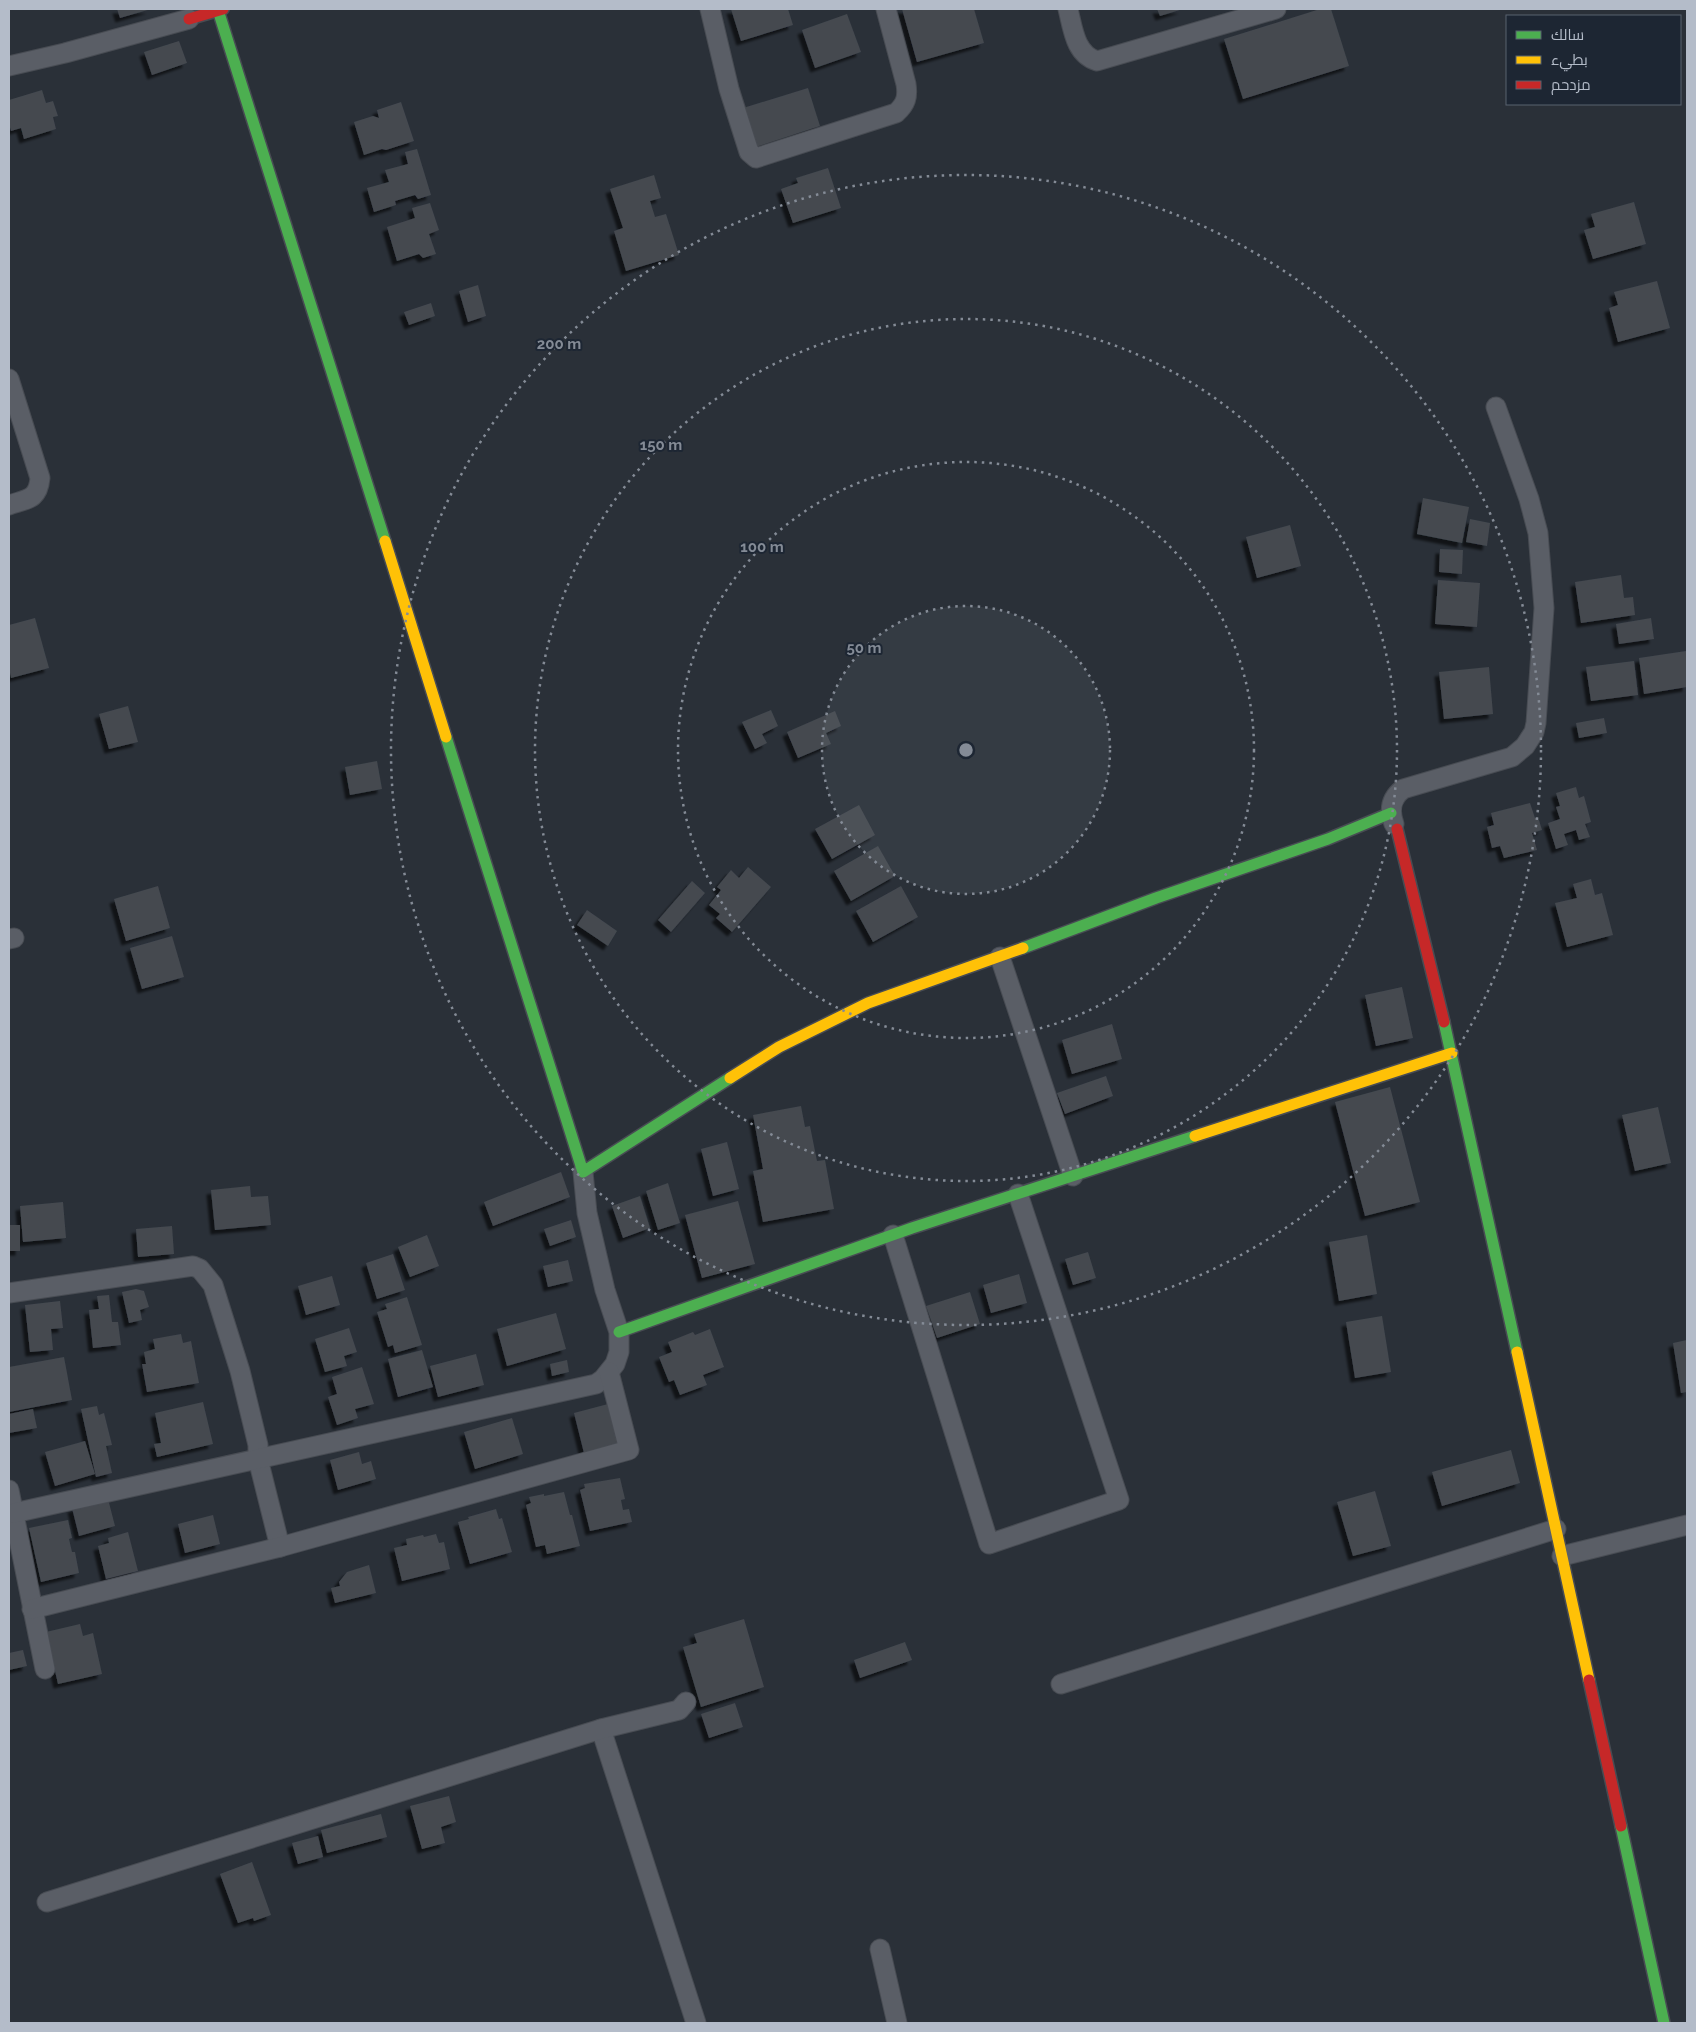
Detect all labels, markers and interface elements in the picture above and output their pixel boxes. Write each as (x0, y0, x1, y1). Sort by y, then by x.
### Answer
legend (1506, 15, 1681, 105)
text: سالك (1551, 26, 1584, 44)
text: بطيء (1551, 51, 1588, 72)
text: مزدحم (1551, 76, 1591, 95)
text: 200 m (537, 335, 581, 353)
text: 150 m (640, 436, 682, 454)
text: 100 m (740, 538, 784, 556)
text: 50 m (846, 639, 882, 657)
centre of rings (957, 741, 975, 759)

